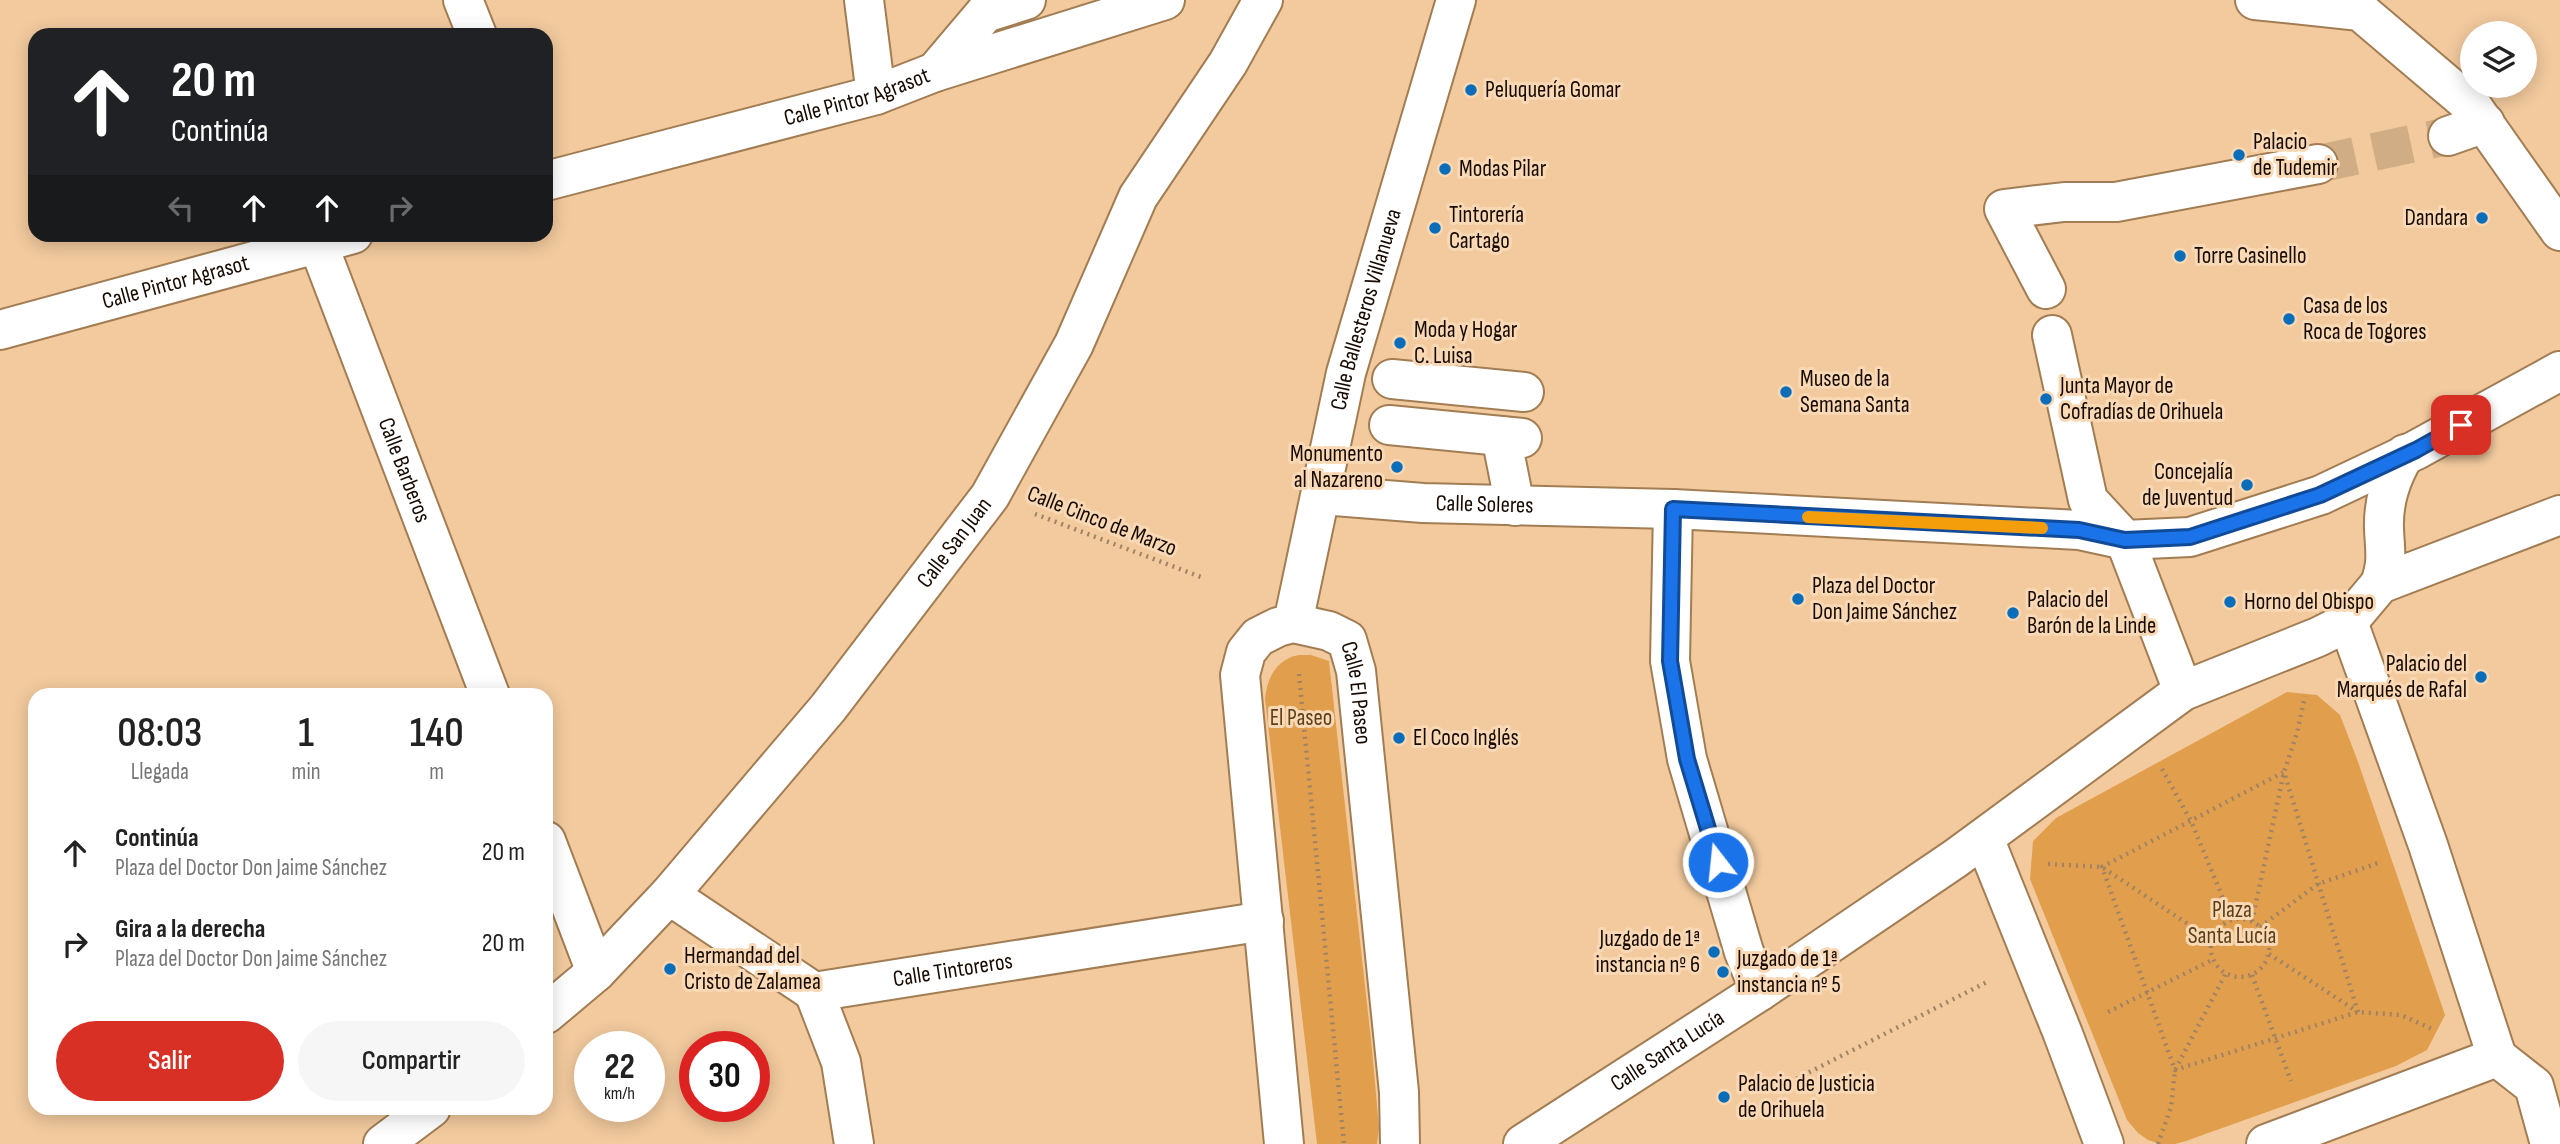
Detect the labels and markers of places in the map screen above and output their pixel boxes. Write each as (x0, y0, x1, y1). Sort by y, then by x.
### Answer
place label: Peluquería Gomar (1485, 76, 1621, 104)
marker: Peluquería Gomar (1463, 82, 1479, 98)
place label: Palacio de Tudemir (2253, 128, 2338, 182)
marker: Palacio de Tudemir (2231, 147, 2247, 163)
place label: Modas Pilar (1459, 155, 1547, 183)
marker: Modas Pilar (1437, 161, 1453, 177)
place label: Tintorería Cartago (1449, 201, 1524, 255)
place label: Dandara (2405, 204, 2468, 232)
marker: Dandara (2474, 210, 2490, 226)
marker: Tintorería Cartago (1427, 220, 1443, 236)
place label: Torre Casinello (2194, 242, 2306, 270)
marker: Torre Casinello (2172, 248, 2188, 264)
place label: Casa de los Roca de Togores (2303, 292, 2426, 346)
marker: Casa de los Roca de Togores (2281, 311, 2297, 327)
place label: Moda y Hogar C. Luisa (1414, 316, 1518, 370)
marker: Moda y Hogar C. Luisa (1392, 335, 1408, 351)
place label: Museo de la Semana Santa (1800, 365, 1910, 419)
place label: Junta Mayor de Cofradías de Orihuela (2059, 372, 2223, 426)
marker: Museo de la Semana Santa (1778, 384, 1794, 400)
marker: Junta Mayor de Cofradías de Orihuela (2038, 391, 2054, 407)
pin (2431, 395, 2491, 455)
place label: Monumento al Nazareno (1290, 440, 1383, 494)
place label: Concejalía de Juventud (2142, 458, 2233, 512)
marker: Monumento al Nazareno (1389, 459, 1405, 475)
marker: Concejalía de Juventud (2239, 477, 2255, 493)
place label: Plaza del Doctor Don Jaime Sánchez (1812, 572, 1957, 626)
place label: Palacio del Barón de la Linde (2027, 586, 2156, 640)
place label: Horno del Obispo (2244, 588, 2374, 616)
marker: Plaza del Doctor Don Jaime Sánchez (1790, 591, 1806, 607)
marker: Horno del Obispo (2222, 594, 2238, 610)
marker: Palacio del Barón de la Linde (2005, 605, 2021, 621)
place label: Palacio del Marqués de Rafal (2337, 650, 2467, 704)
marker: Palacio del Marqués de Rafal (2473, 669, 2489, 685)
place label: El Coco Inglés (1413, 724, 1519, 752)
marker: El Coco Inglés (1391, 730, 1407, 746)
place label: Juzgado de 1ª instancia nº 6 (1596, 925, 1700, 979)
place label: Hermandad del Cristo de Zalamea (684, 942, 821, 996)
marker: Juzgado de 1ª instancia nº 6 (1706, 944, 1722, 960)
place label: Juzgado de 1ª instancia nº 5 (1736, 945, 1841, 999)
marker: Hermandad del Cristo de Zalamea (662, 961, 678, 977)
marker: Juzgado de 1ª instancia nº 5 (1715, 964, 1731, 980)
place label: Palacio de Justicia de Orihuela (1738, 1070, 1875, 1124)
marker: Palacio de Justicia de Orihuela (1716, 1089, 1732, 1105)

